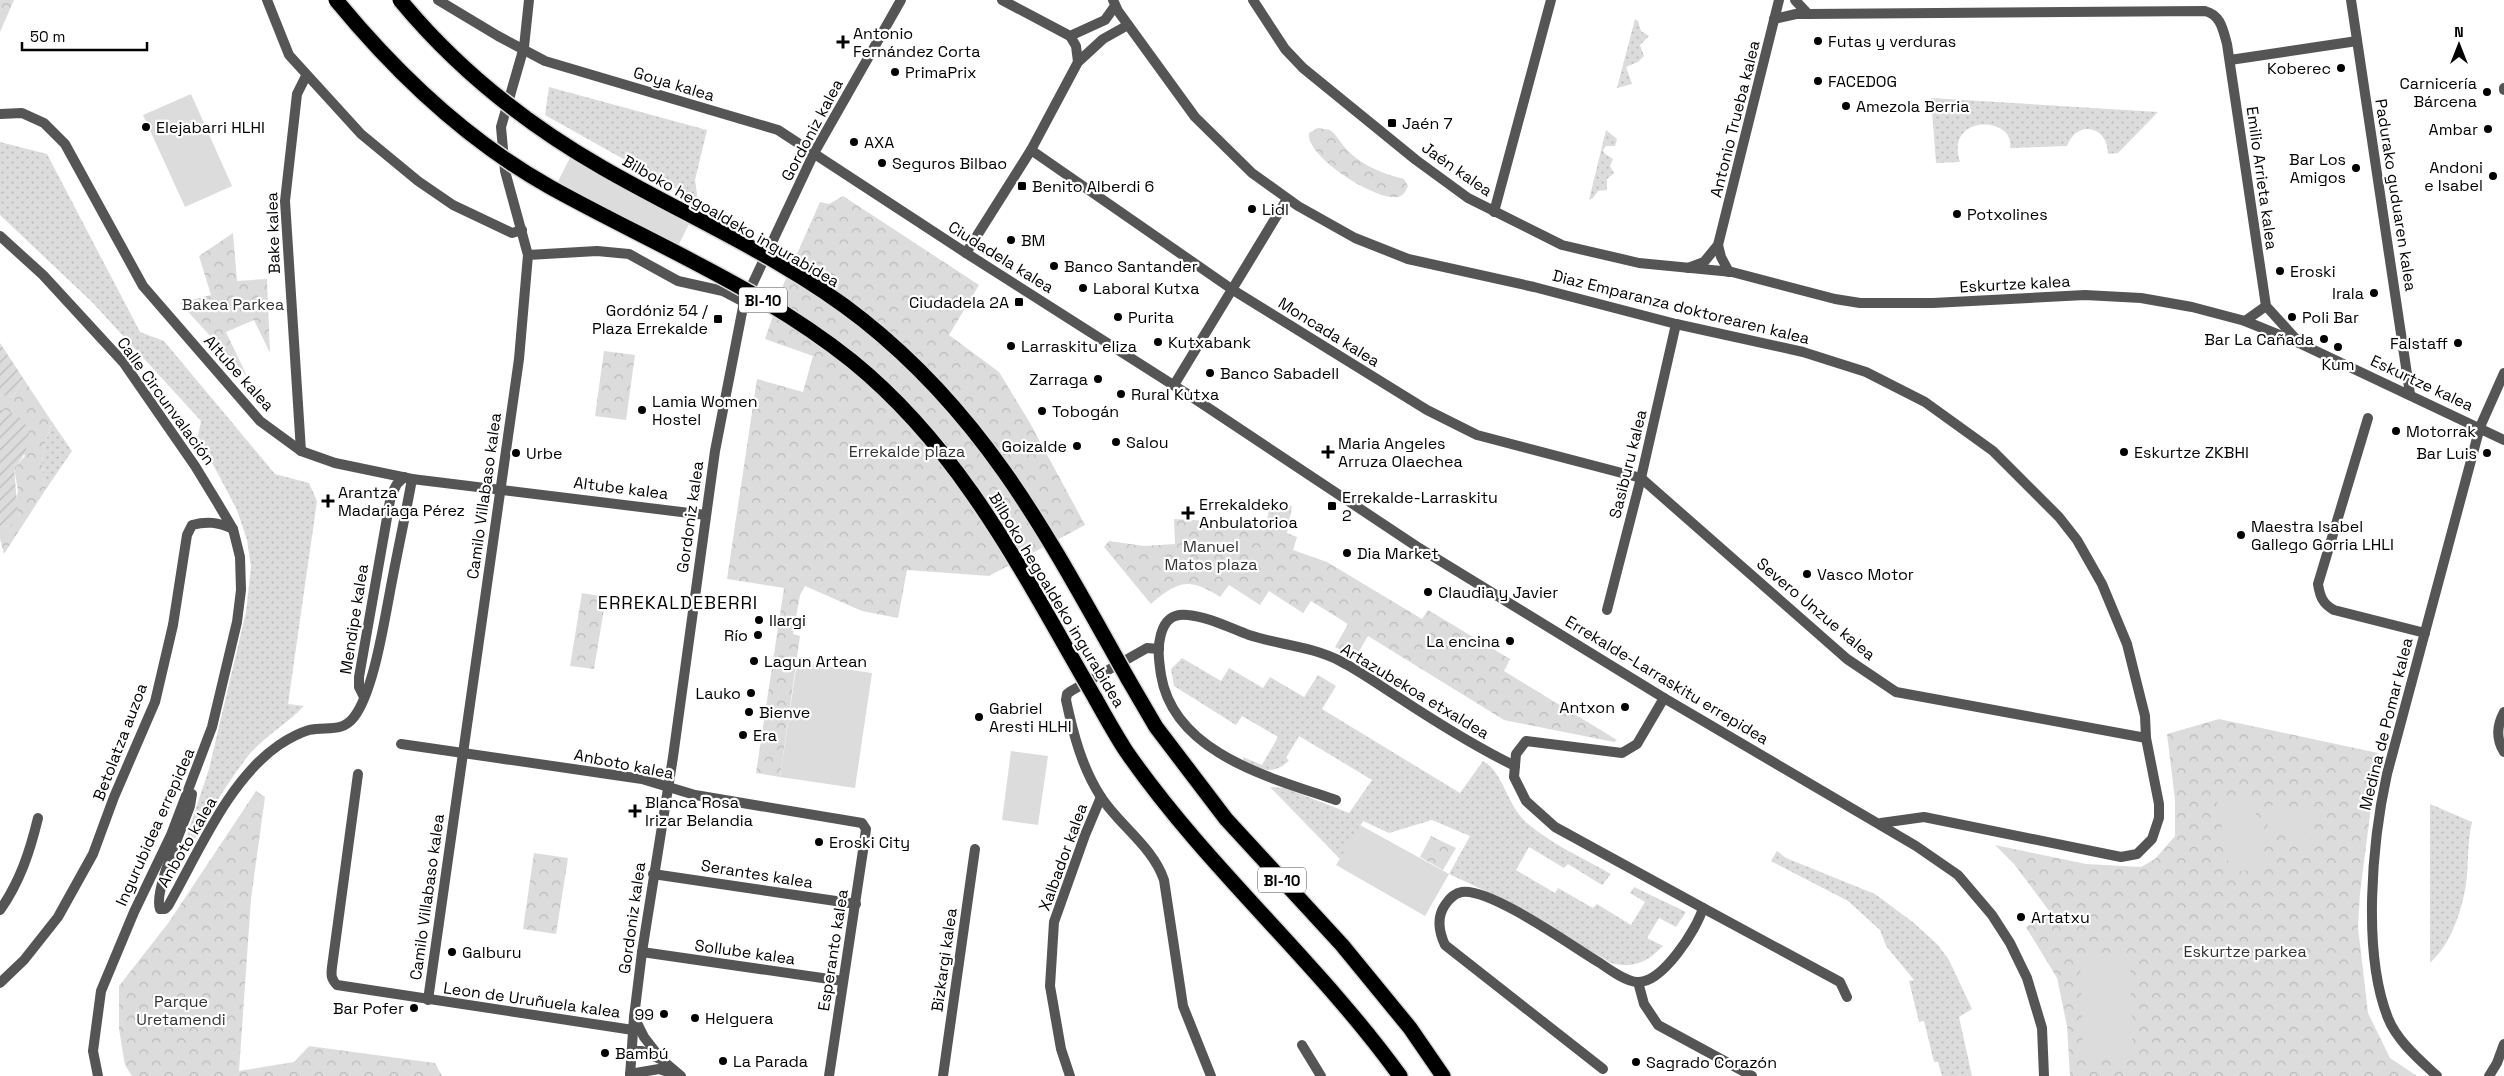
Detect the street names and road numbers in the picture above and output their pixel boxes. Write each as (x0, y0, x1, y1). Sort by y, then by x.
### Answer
street label: Antonio Trueba kalea (1705, 38, 1765, 200)
street label: Goya kalea (631, 62, 717, 106)
street label: Gordoniz kalea (776, 75, 848, 185)
street label: Padurako guduaren kalea (2370, 97, 2422, 293)
street label: Emilio Arrieta kalea (2242, 105, 2282, 251)
street label: Jaén kalea (1418, 137, 1496, 201)
street label: Bilboko hegoaldeko ingurabidea (619, 150, 843, 292)
street label: Bake kalea (261, 192, 285, 274)
street label: Ciudadela kalea (944, 216, 1058, 298)
street label: Diaz Emparanza doktorearen kalea (1550, 265, 1812, 349)
street label: Eskurtze kalea (1959, 271, 2071, 297)
road number: BI-10 (739, 288, 787, 312)
street label: Moncada kalea (1274, 292, 1384, 372)
street label: Altube kalea (199, 331, 279, 415)
street label: Calle Circunvalación (112, 333, 220, 469)
street label: Eskurtze kalea (2367, 350, 2477, 416)
street label: Sasiburu kalea (1604, 407, 1652, 521)
street label: Camilo Villabaso kalea (462, 411, 506, 581)
street label: Gordoniz kalea (672, 460, 708, 574)
street label: Altube kalea (572, 472, 670, 504)
street label: Bilboko hegoaldeko ingurabidea (984, 489, 1130, 711)
street label: Severo Unzue kalea (1752, 553, 1880, 665)
street label: Mendipe kalea (335, 562, 373, 676)
street label: Errekalde-Larraskitu errepidea (1561, 611, 1773, 749)
street label: Medina de Pomar kalea (2354, 636, 2418, 812)
street label: Artazubekoa etxaldea (1337, 638, 1493, 744)
street label: Betolatza auzoa (88, 680, 152, 804)
street label: Anboto kalea (572, 744, 676, 784)
street label: Ingurubidea errepidea (111, 745, 199, 909)
street label: Anboto kalea (153, 793, 221, 891)
street label: Xalbador kalea (1034, 800, 1092, 914)
street label: Camilo Villabaso kalea (405, 812, 449, 982)
street label: Serantes kalea (699, 855, 815, 893)
street label: Gordoniz kalea (614, 861, 650, 975)
road number: BI-10 (1258, 868, 1306, 892)
street label: Esperanto kalea (813, 888, 853, 1012)
street label: Bizkargi kalea (926, 907, 962, 1013)
street label: Sollube kalea (693, 935, 797, 969)
street label: Leon de Uruñuela kalea (442, 977, 622, 1023)

